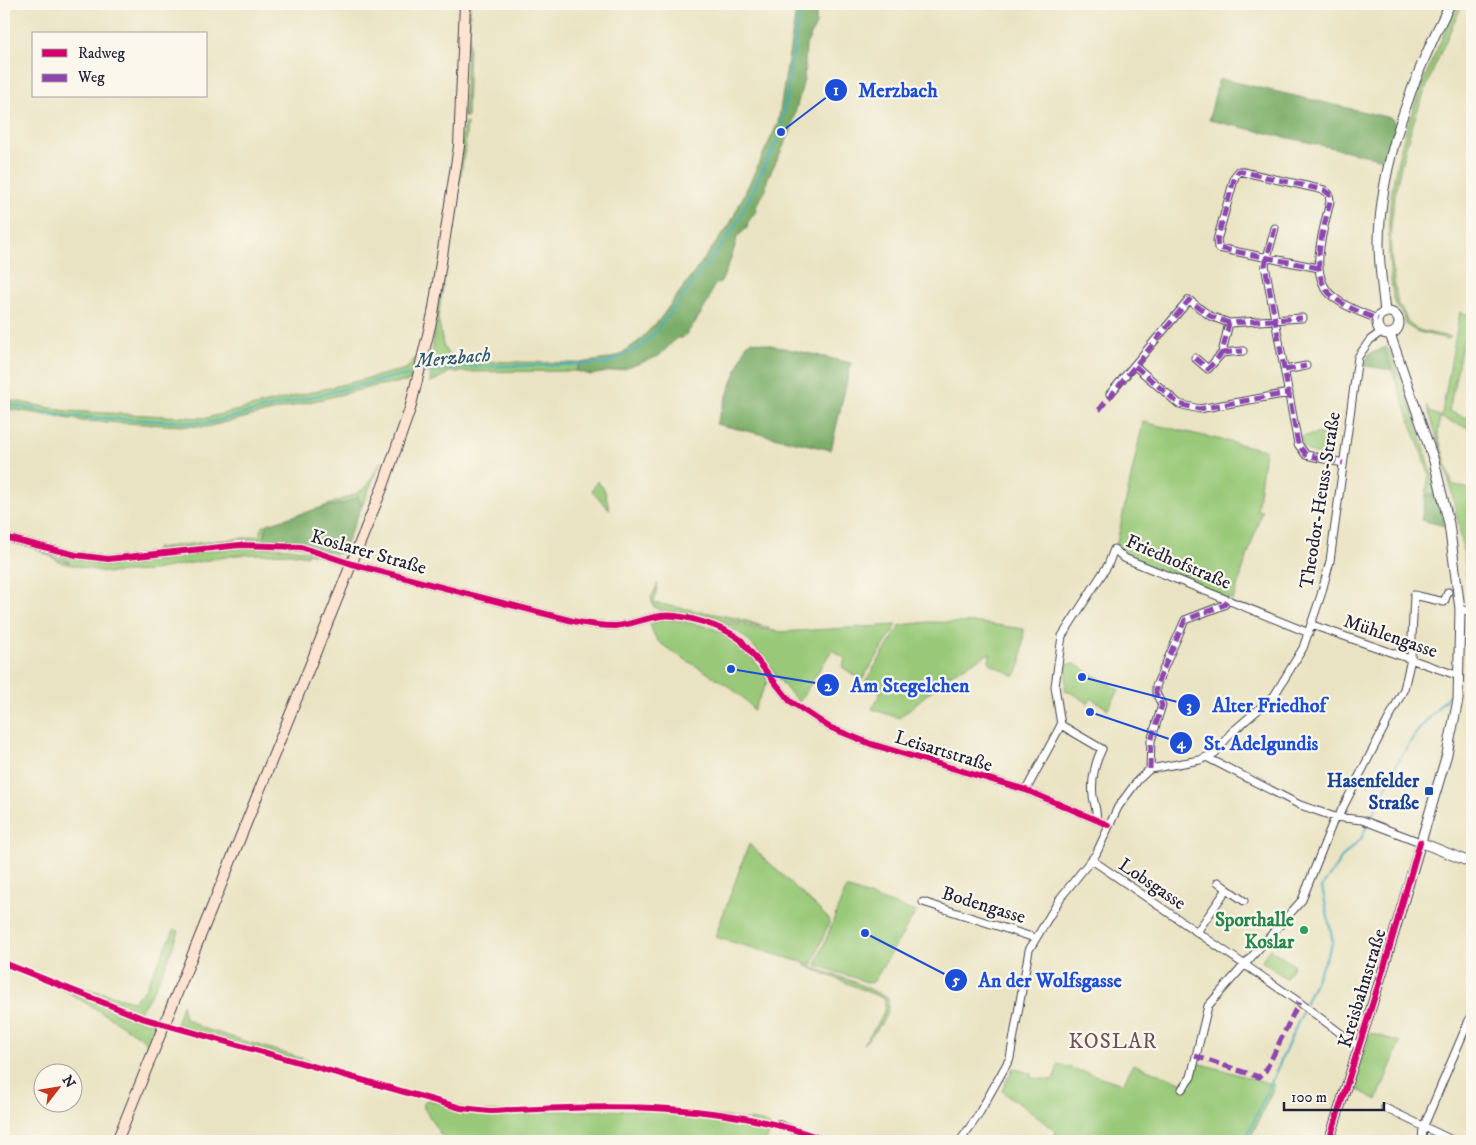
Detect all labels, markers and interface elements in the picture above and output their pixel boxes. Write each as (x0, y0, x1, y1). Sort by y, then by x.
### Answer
legend (32, 32, 208, 98)
text: Radweg (78, 44, 126, 63)
text: Weg (77, 68, 105, 87)
callout: Merzbach (823, 72, 948, 107)
text: Merzbach (858, 79, 938, 104)
text: 1 (833, 81, 839, 100)
water label: Merzbach (413, 343, 492, 374)
street label: Theodor-Heuss-Straße (1295, 410, 1346, 590)
street label: Koslarer Straße (308, 525, 429, 580)
street label: Friedhofstraße (1122, 530, 1235, 595)
street label: Mühlengasse (1341, 610, 1441, 663)
callout: Am Stegelchen (816, 668, 980, 703)
text: Am Stegelchen (850, 674, 970, 699)
text: 2 (824, 677, 832, 696)
callout: Alter Friedhof (1177, 688, 1335, 723)
text: Alter Friedhof (1211, 694, 1329, 719)
text: 3 (1186, 697, 1192, 716)
callout: St. Adelgundis (1168, 725, 1328, 760)
street label: Leisartstraße (892, 726, 995, 777)
text: St. Adelgundis (1204, 732, 1319, 757)
text: 4 (1176, 734, 1187, 753)
place label: Hasenfelder Straße (1327, 770, 1420, 815)
marker: Hasenfelder Straße (1423, 785, 1435, 797)
street label: Lobsgasse (1114, 853, 1190, 915)
street label: Bodengasse (939, 882, 1028, 929)
place label: Sporthalle Koslar (1215, 909, 1295, 954)
marker: Sporthalle Koslar (1298, 924, 1310, 936)
street label: Kreisbahnstraße (1333, 926, 1391, 1051)
callout: An der Wolfsgasse (943, 963, 1132, 998)
text: An der Wolfsgasse (977, 969, 1122, 994)
text: 5 (951, 971, 960, 990)
district label: KOSLAR (1069, 1029, 1157, 1055)
north arrow (32, 1062, 82, 1112)
text: N (58, 1072, 79, 1092)
scale bar (1284, 1080, 1384, 1112)
text: 100 m (1291, 1088, 1327, 1107)

